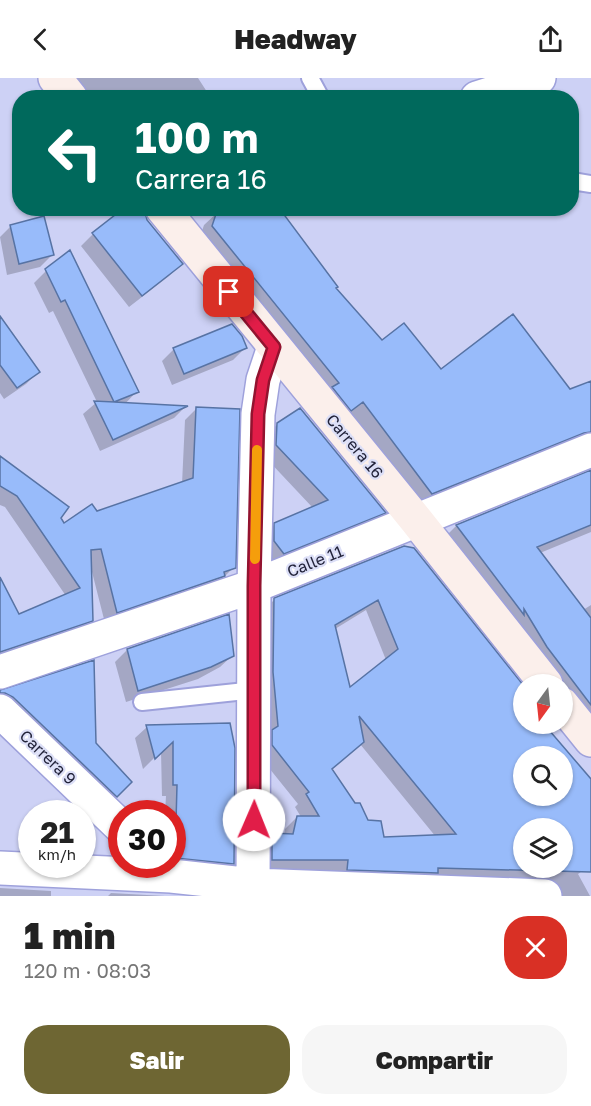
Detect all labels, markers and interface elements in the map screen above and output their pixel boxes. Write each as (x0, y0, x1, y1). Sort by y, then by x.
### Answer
icon: back (24, 23, 57, 56)
text: Headway (234, 23, 357, 55)
icon: share (534, 23, 567, 56)
text: 100 m (135, 112, 258, 162)
icon: left (36, 114, 114, 192)
text: Carrera 16 (135, 163, 267, 195)
pin (203, 266, 254, 317)
icon: arrive (212, 275, 245, 308)
street label: Carrera 16 (322, 410, 388, 482)
street label: Calle 11 (284, 541, 346, 581)
north arrow (513, 674, 573, 734)
map controls (513, 674, 573, 878)
street label: Carrera 9 (16, 725, 80, 789)
button: search (513, 746, 573, 806)
position arrow (222, 788, 286, 852)
speed limit sign: 30 (108, 800, 186, 878)
text: 21 (40, 814, 74, 850)
button: layers (513, 818, 573, 878)
text: km/h (38, 845, 76, 863)
text: 1 min (24, 914, 115, 957)
button: close (504, 916, 567, 979)
text: 120 m · 08:03 (24, 958, 151, 982)
button: Salir (24, 1025, 290, 1094)
button: Compartir (302, 1025, 567, 1094)

